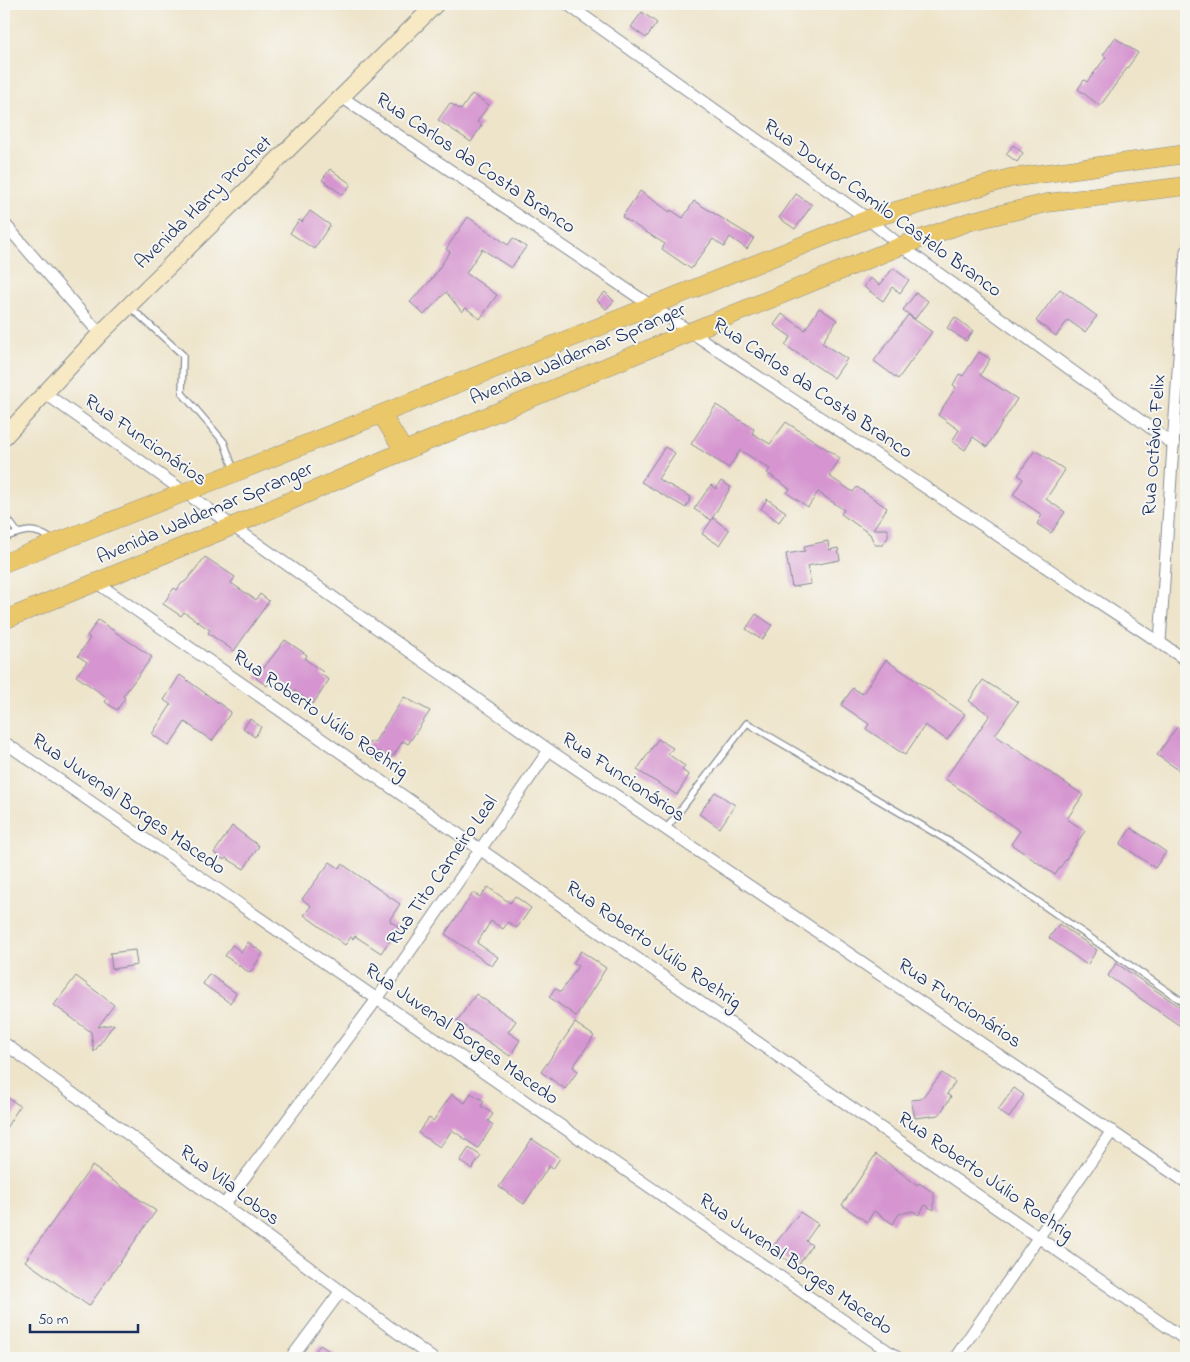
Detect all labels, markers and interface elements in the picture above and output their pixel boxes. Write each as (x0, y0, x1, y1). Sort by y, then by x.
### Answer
street label: Rua Carlos da Costa Branco (369, 86, 581, 242)
street label: Rua Doutor Camilo Castelo Branco (757, 112, 1007, 306)
street label: Avenida Harry Prochet (128, 129, 280, 277)
street label: Avenida Waldemar Spranger (465, 296, 692, 415)
street label: Rua Carlos da Costa Branco (706, 311, 918, 467)
street label: Rua Octávio Felix (1136, 373, 1174, 517)
street label: Rua Funcionários (78, 388, 212, 494)
street label: Avenida Waldemar Spranger (92, 455, 319, 574)
street label: Rua Roberto Júlio Roehrig (225, 643, 414, 788)
street label: Rua Funcionários (555, 726, 691, 830)
street label: Rua Juvenal Borges Macedo (24, 727, 231, 884)
street label: Rua Tito Carneiro Leal (380, 790, 506, 952)
street label: Rua Roberto Júlio Roehrig (558, 874, 747, 1019)
street label: Rua Funcionários (891, 952, 1027, 1056)
street label: Rua Juvenal Borges Macedo (357, 957, 564, 1114)
street label: Rua Roberto Júlio Roehrig (890, 1105, 1079, 1250)
street label: Rua Vila Lobos (172, 1138, 286, 1234)
street label: Rua Juvenal Borges Macedo (691, 1187, 898, 1344)
scale bar (30, 1302, 138, 1334)
text: 50 m (38, 1309, 69, 1331)

